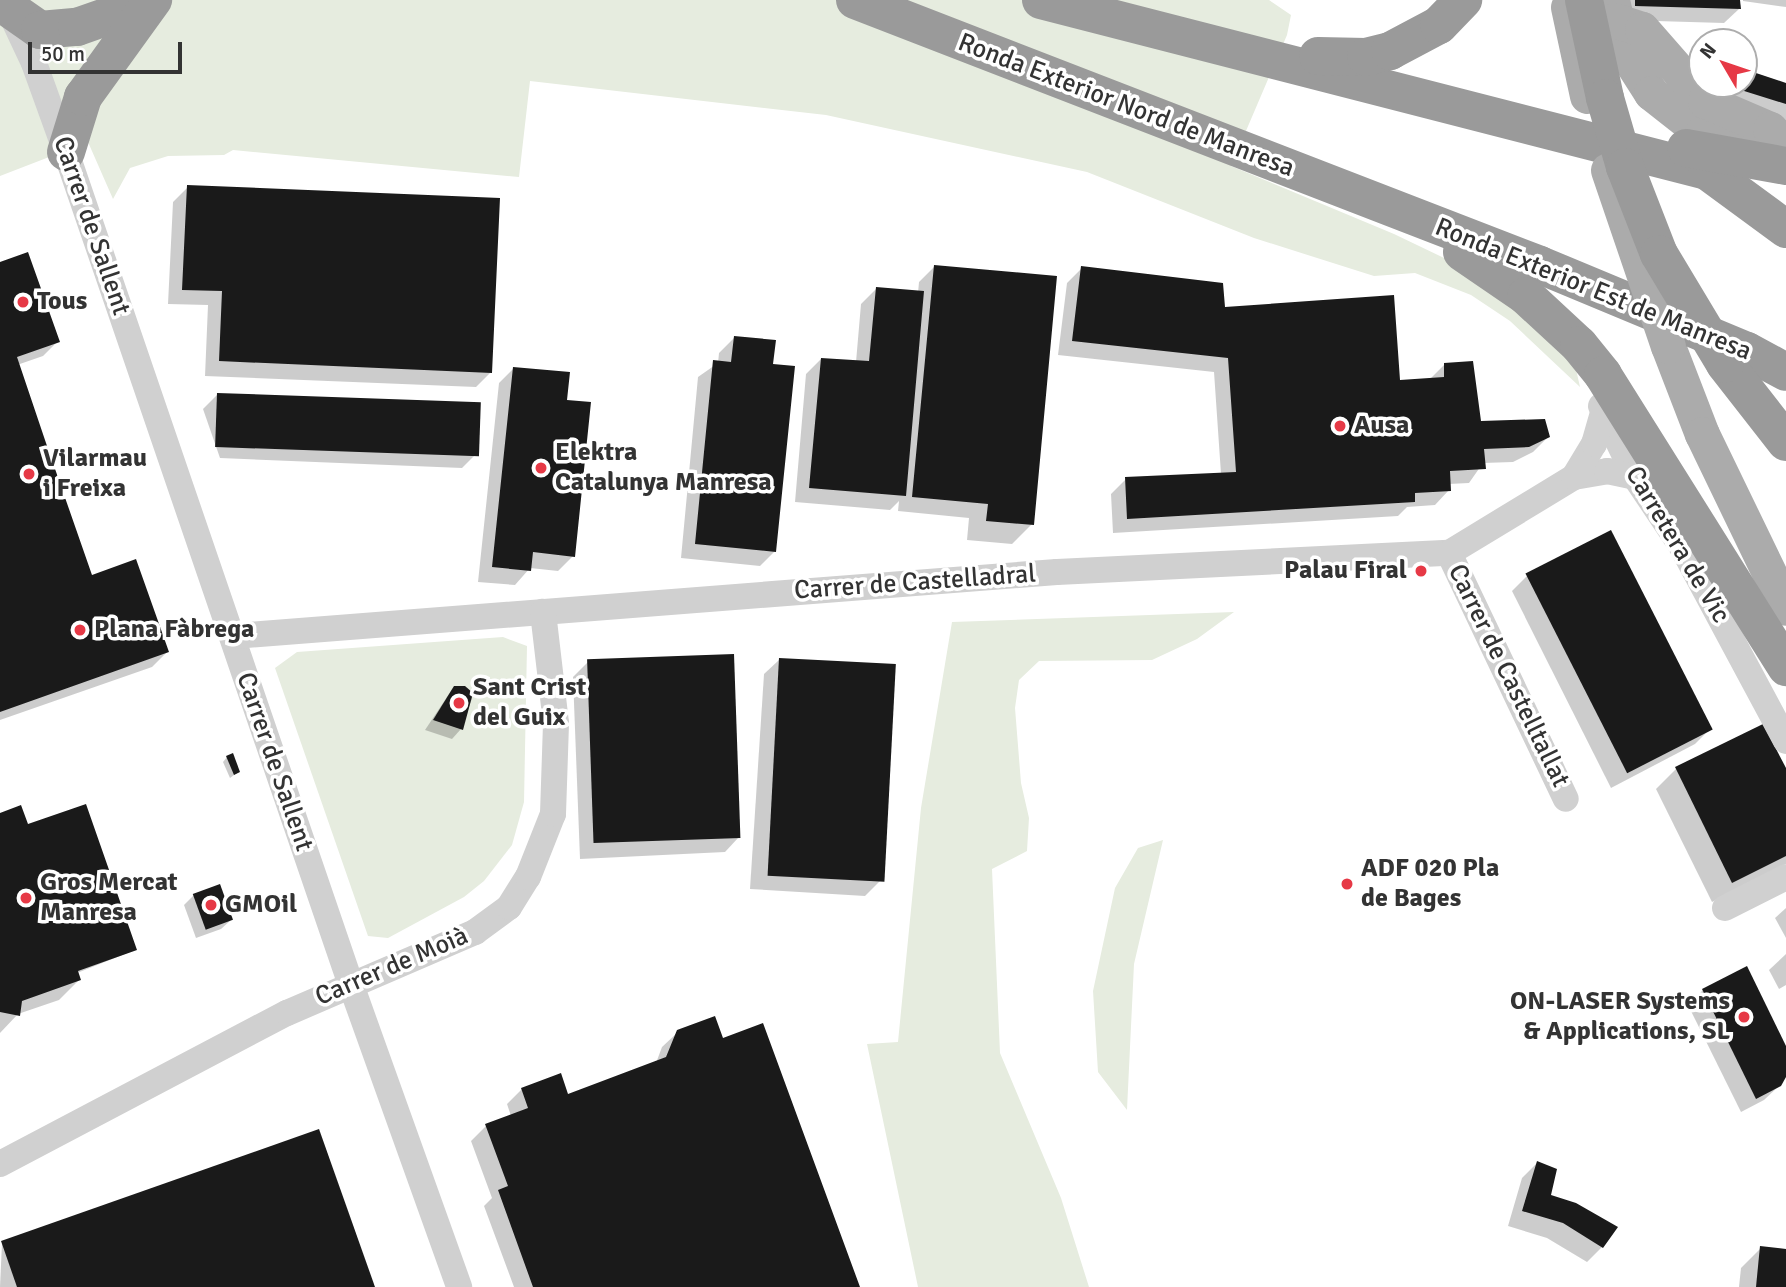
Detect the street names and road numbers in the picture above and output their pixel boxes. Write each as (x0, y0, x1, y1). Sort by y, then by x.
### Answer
street label: Ronda Exterior Nord de Manresa (953, 27, 1299, 185)
street label: Carrer de Sallent (46, 133, 136, 319)
street label: Ronda Exterior Est de Manresa (1430, 212, 1756, 368)
street label: Carretera de Vic (1618, 461, 1736, 629)
street label: Carrer de Castelladral (793, 559, 1037, 607)
street label: Carrer de Castelltallat (1441, 560, 1575, 792)
street label: Carrer de Sallent (229, 669, 319, 855)
street label: Carrer de Moià (311, 921, 473, 1013)

